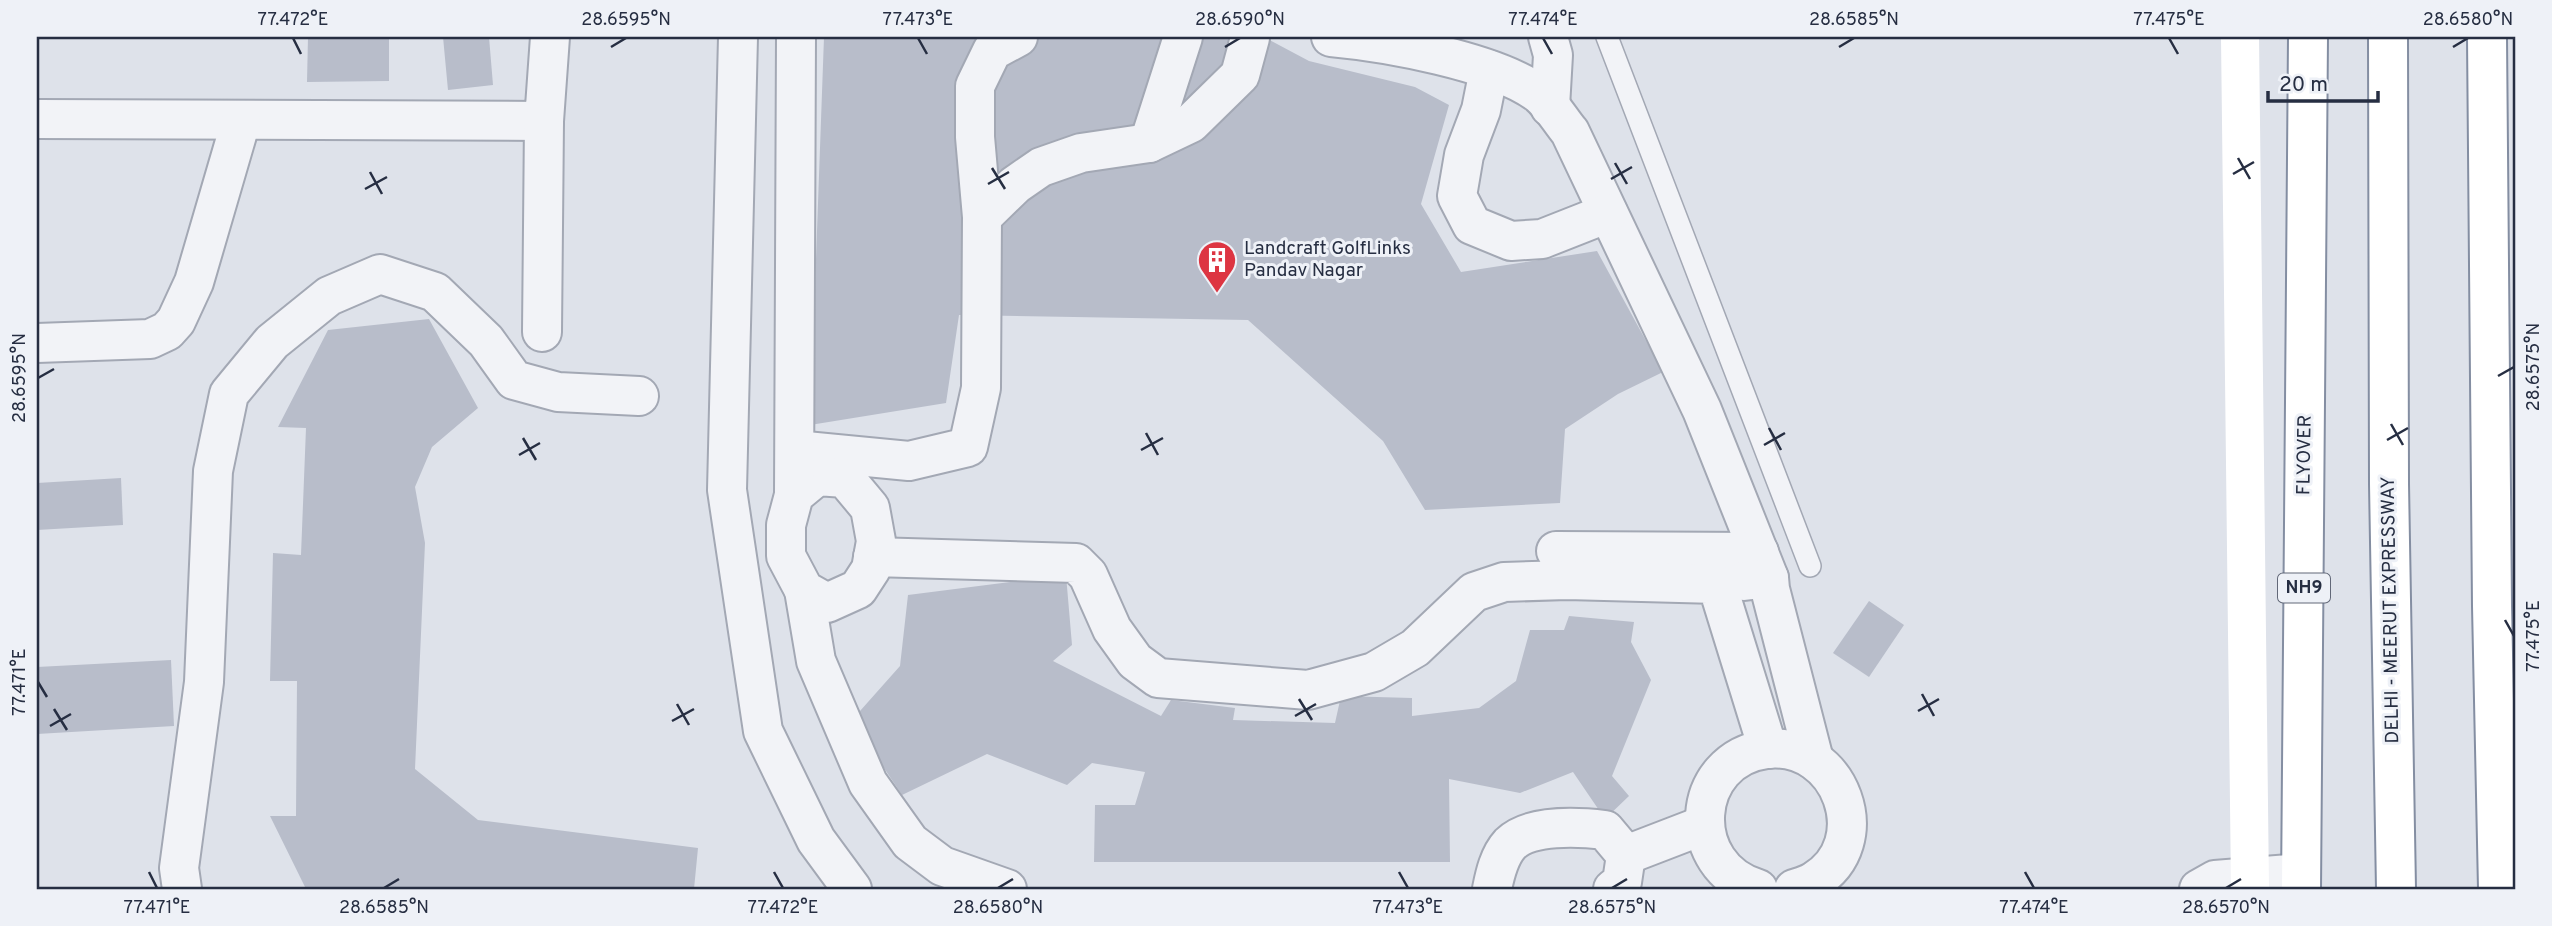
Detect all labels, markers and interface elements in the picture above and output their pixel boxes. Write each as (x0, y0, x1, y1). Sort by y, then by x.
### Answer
text: 77.472°E (258, 9, 328, 32)
text: 28.6595°N (581, 9, 671, 32)
text: 77.473°E (883, 9, 953, 32)
text: 28.6590°N (1195, 9, 1285, 32)
text: 77.474°E (1508, 9, 1578, 32)
text: 28.6585°N (1809, 9, 1899, 32)
text: 77.475°E (2133, 9, 2205, 32)
text: 28.6580°N (2423, 9, 2513, 32)
scale bar (2268, 60, 2379, 104)
text: 20 m (2279, 72, 2328, 99)
place label: Landcraft GolfLinks Pandav Nagar (1244, 237, 1411, 283)
building icon: Landcraft GolfLinks Pandav Nagar (1196, 239, 1238, 294)
text: 28.6575°N (2523, 323, 2546, 411)
text: 28.6595°N (9, 333, 32, 423)
street label: FLYOVER (2292, 415, 2318, 495)
street label: DELHI - MEERUT EXPRESSWAY (2377, 476, 2405, 744)
road number: NH9 (2278, 574, 2330, 602)
text: 77.475°E (2523, 600, 2546, 672)
text: 77.471°E (9, 648, 32, 716)
text: 77.471°E (123, 897, 191, 920)
text: 28.6585°N (339, 897, 429, 920)
text: 77.472°E (748, 897, 818, 920)
text: 28.6580°N (953, 897, 1043, 920)
text: 77.473°E (1373, 897, 1443, 920)
text: 28.6575°N (1568, 897, 1656, 920)
text: 77.474°E (1999, 897, 2069, 920)
text: 28.6570°N (2182, 897, 2270, 920)

